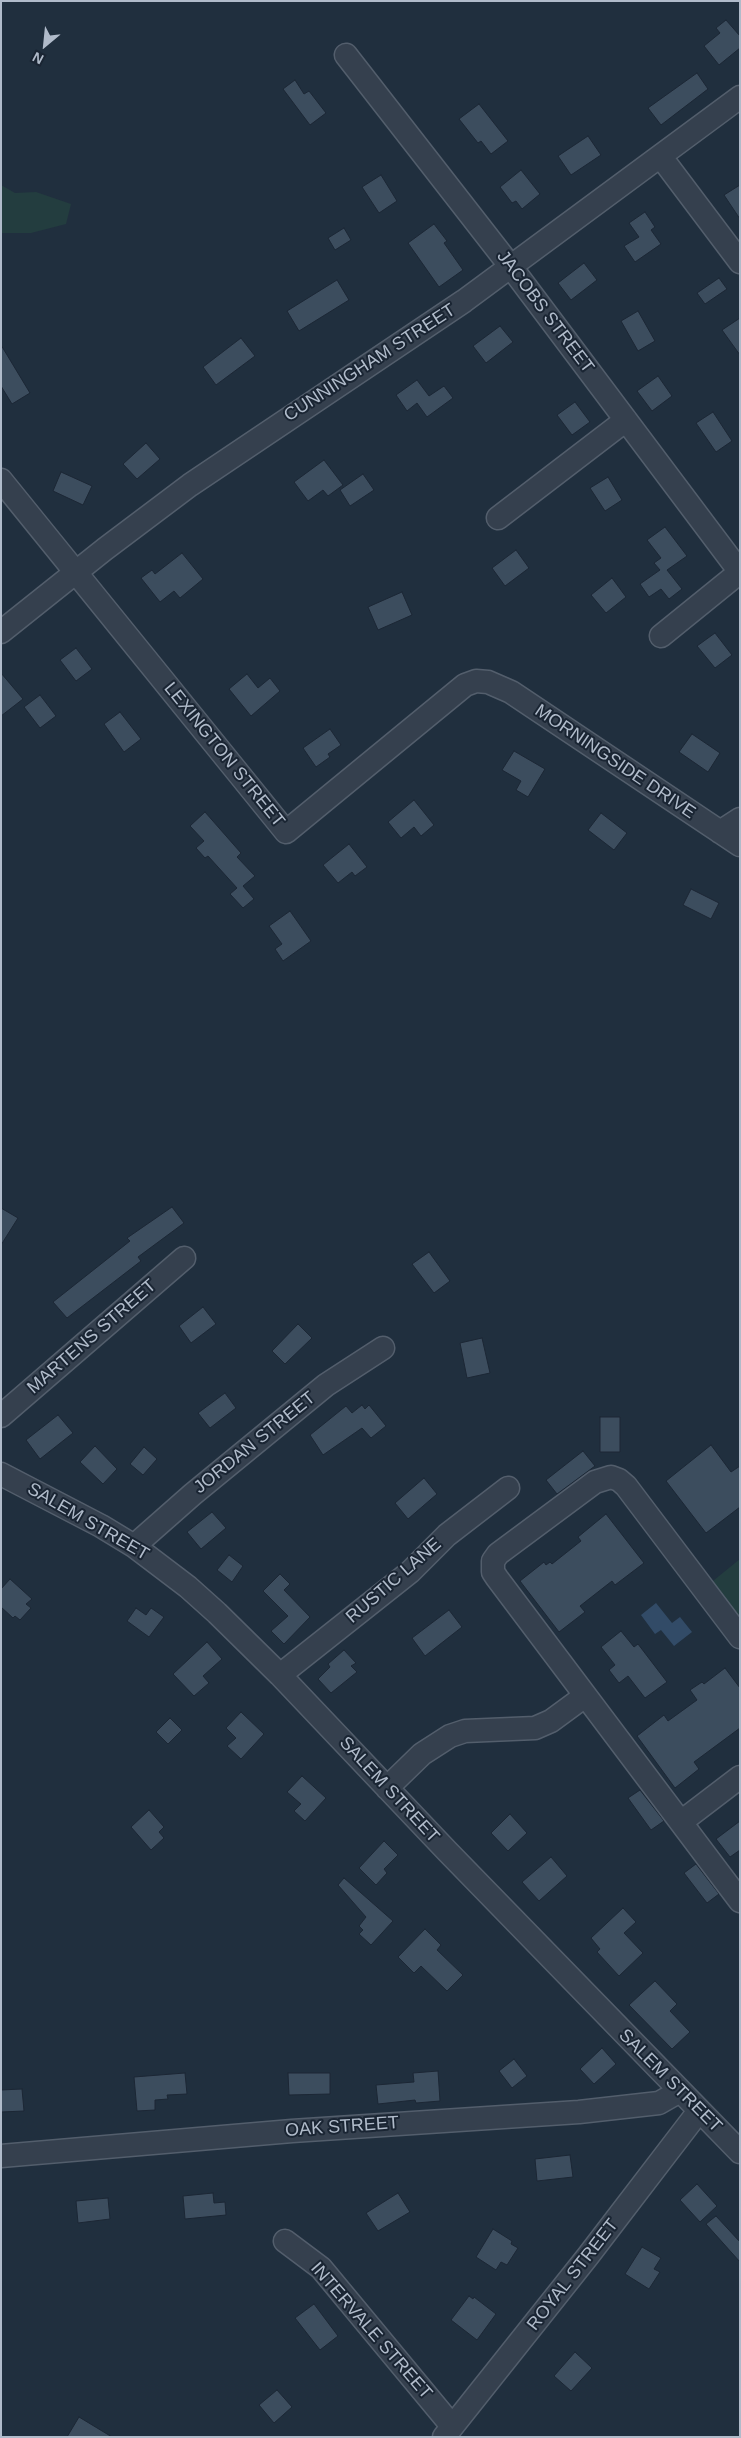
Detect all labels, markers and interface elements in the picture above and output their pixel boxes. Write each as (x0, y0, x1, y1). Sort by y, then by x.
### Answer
north arrow (20, 20, 70, 70)
text: N (30, 49, 46, 68)
street label: JACOBS STREET (492, 246, 598, 378)
street label: CUNNINGHAM STREET (280, 299, 460, 427)
street label: LEXINGTON STREET (159, 678, 289, 832)
street label: MORNINGSIDE DRIVE (531, 700, 699, 824)
street label: MARTENS STREET (23, 1275, 161, 1399)
street label: JORDAN STREET (190, 1387, 320, 1499)
street label: SALEM STREET (23, 1478, 153, 1566)
street label: RUSTIC LANE (342, 1534, 446, 1628)
street label: SALEM STREET (334, 1733, 444, 1847)
street label: SALEM STREET (614, 2025, 726, 2137)
street label: OAK STREET (284, 2112, 400, 2142)
street label: ROYAL STREET (523, 2215, 623, 2335)
street label: INTERVALE STREET (306, 2258, 436, 2404)

